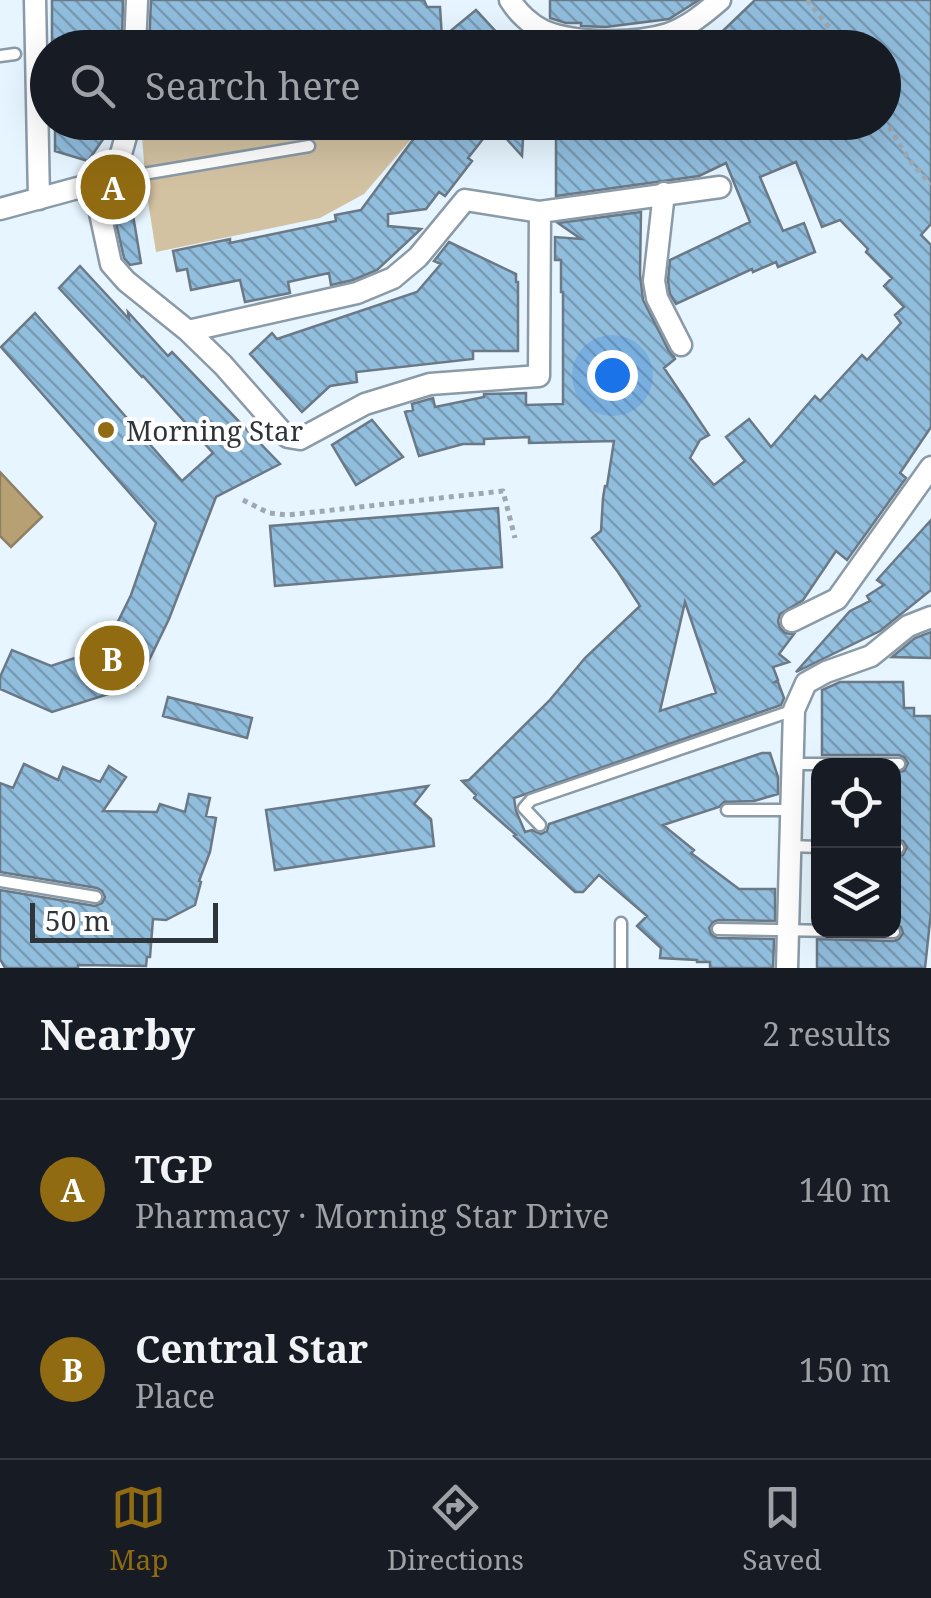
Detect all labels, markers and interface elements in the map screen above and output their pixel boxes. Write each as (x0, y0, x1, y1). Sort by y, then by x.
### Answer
search box (30, 30, 901, 140)
icon: search (65, 58, 120, 113)
text: Search here (145, 59, 361, 111)
pin: A (80, 150, 146, 224)
your location (587, 350, 638, 401)
place label: Morning Star (126, 411, 303, 449)
marker: Morning Star (95, 419, 117, 441)
pin: B (80, 620, 144, 696)
map controls (811, 758, 901, 938)
button: locate (811, 758, 901, 848)
button: layers (811, 848, 901, 938)
scale bar (30, 898, 218, 943)
text: 50 m (45, 901, 110, 939)
text: Nearby (40, 1005, 195, 1062)
text: 2 results (762, 1012, 891, 1055)
text: TGP (135, 1142, 213, 1194)
text: A (60, 1168, 85, 1211)
text: 140 m (799, 1168, 891, 1211)
text: Pharmacy · Morning Star Drive (135, 1194, 609, 1237)
text: Central Star (135, 1322, 368, 1374)
text: B (62, 1348, 83, 1391)
text: 150 m (799, 1348, 891, 1391)
text: Place (135, 1374, 215, 1417)
tab: Map (109, 1480, 168, 1578)
tab: Directions (387, 1480, 524, 1578)
tab: Saved (742, 1480, 822, 1578)

